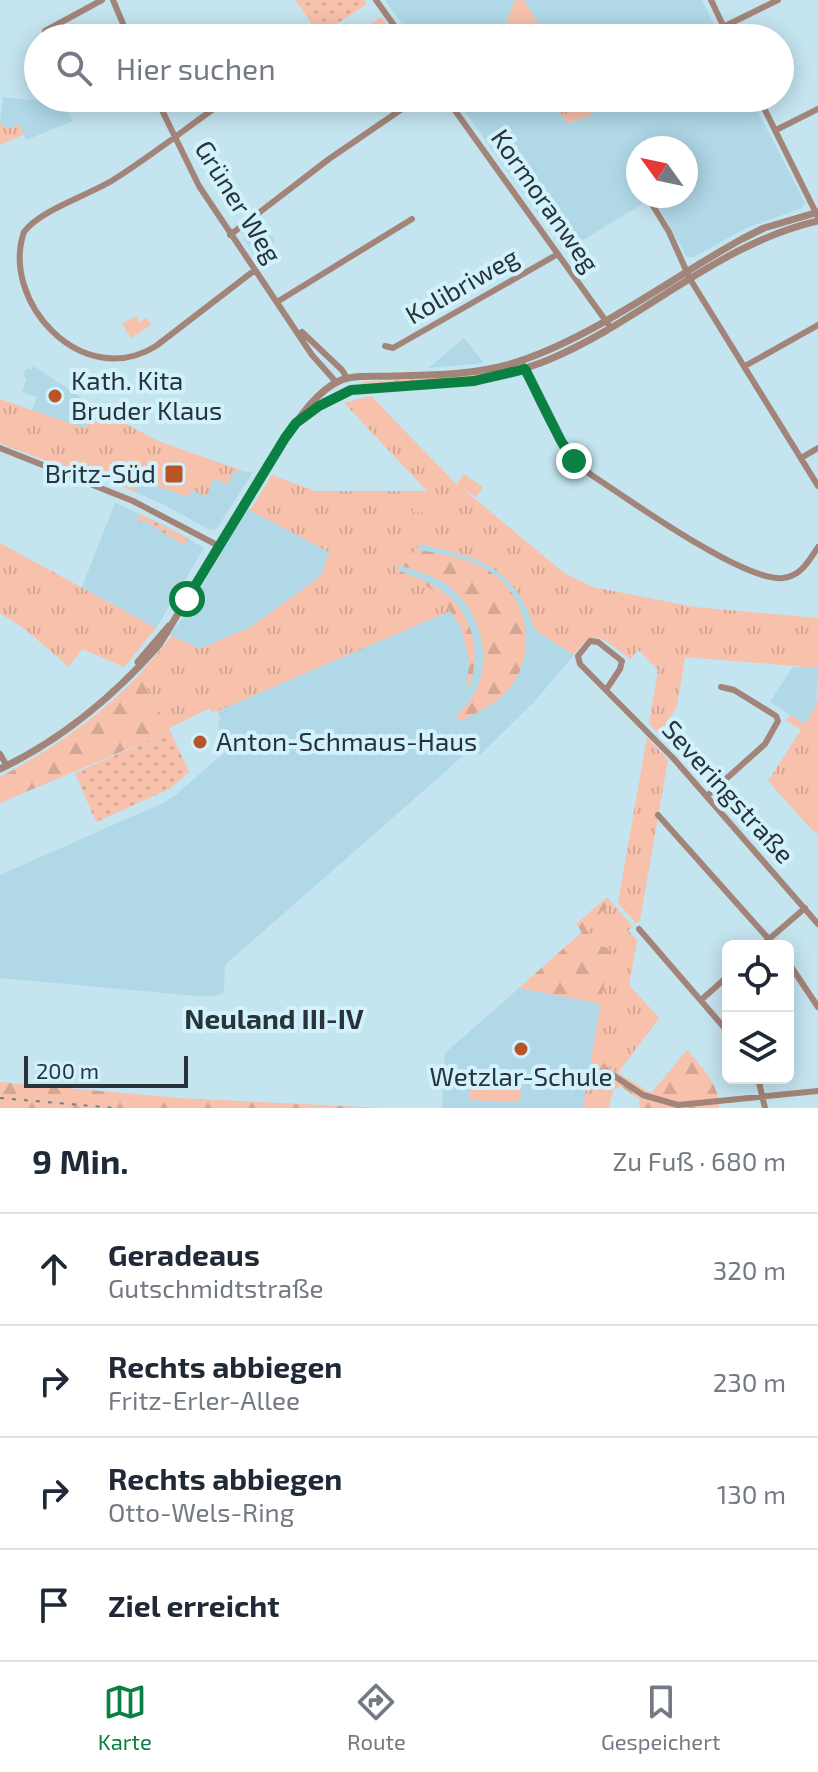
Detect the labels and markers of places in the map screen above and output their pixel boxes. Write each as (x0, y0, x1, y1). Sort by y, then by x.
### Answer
place label: Kath. Kita Bruder Klaus (71, 364, 222, 425)
marker: Kath. Kita Bruder Klaus (46, 387, 64, 405)
place label: Britz-Süd (45, 457, 156, 488)
marker: Britz-Süd (163, 463, 185, 485)
place label: Anton-Schmaus-Haus (216, 725, 477, 756)
marker: Anton-Schmaus-Haus (191, 733, 209, 751)
marker: Wetzlar-Schule (512, 1040, 530, 1058)
place label: Wetzlar-Schule (430, 1060, 612, 1091)

